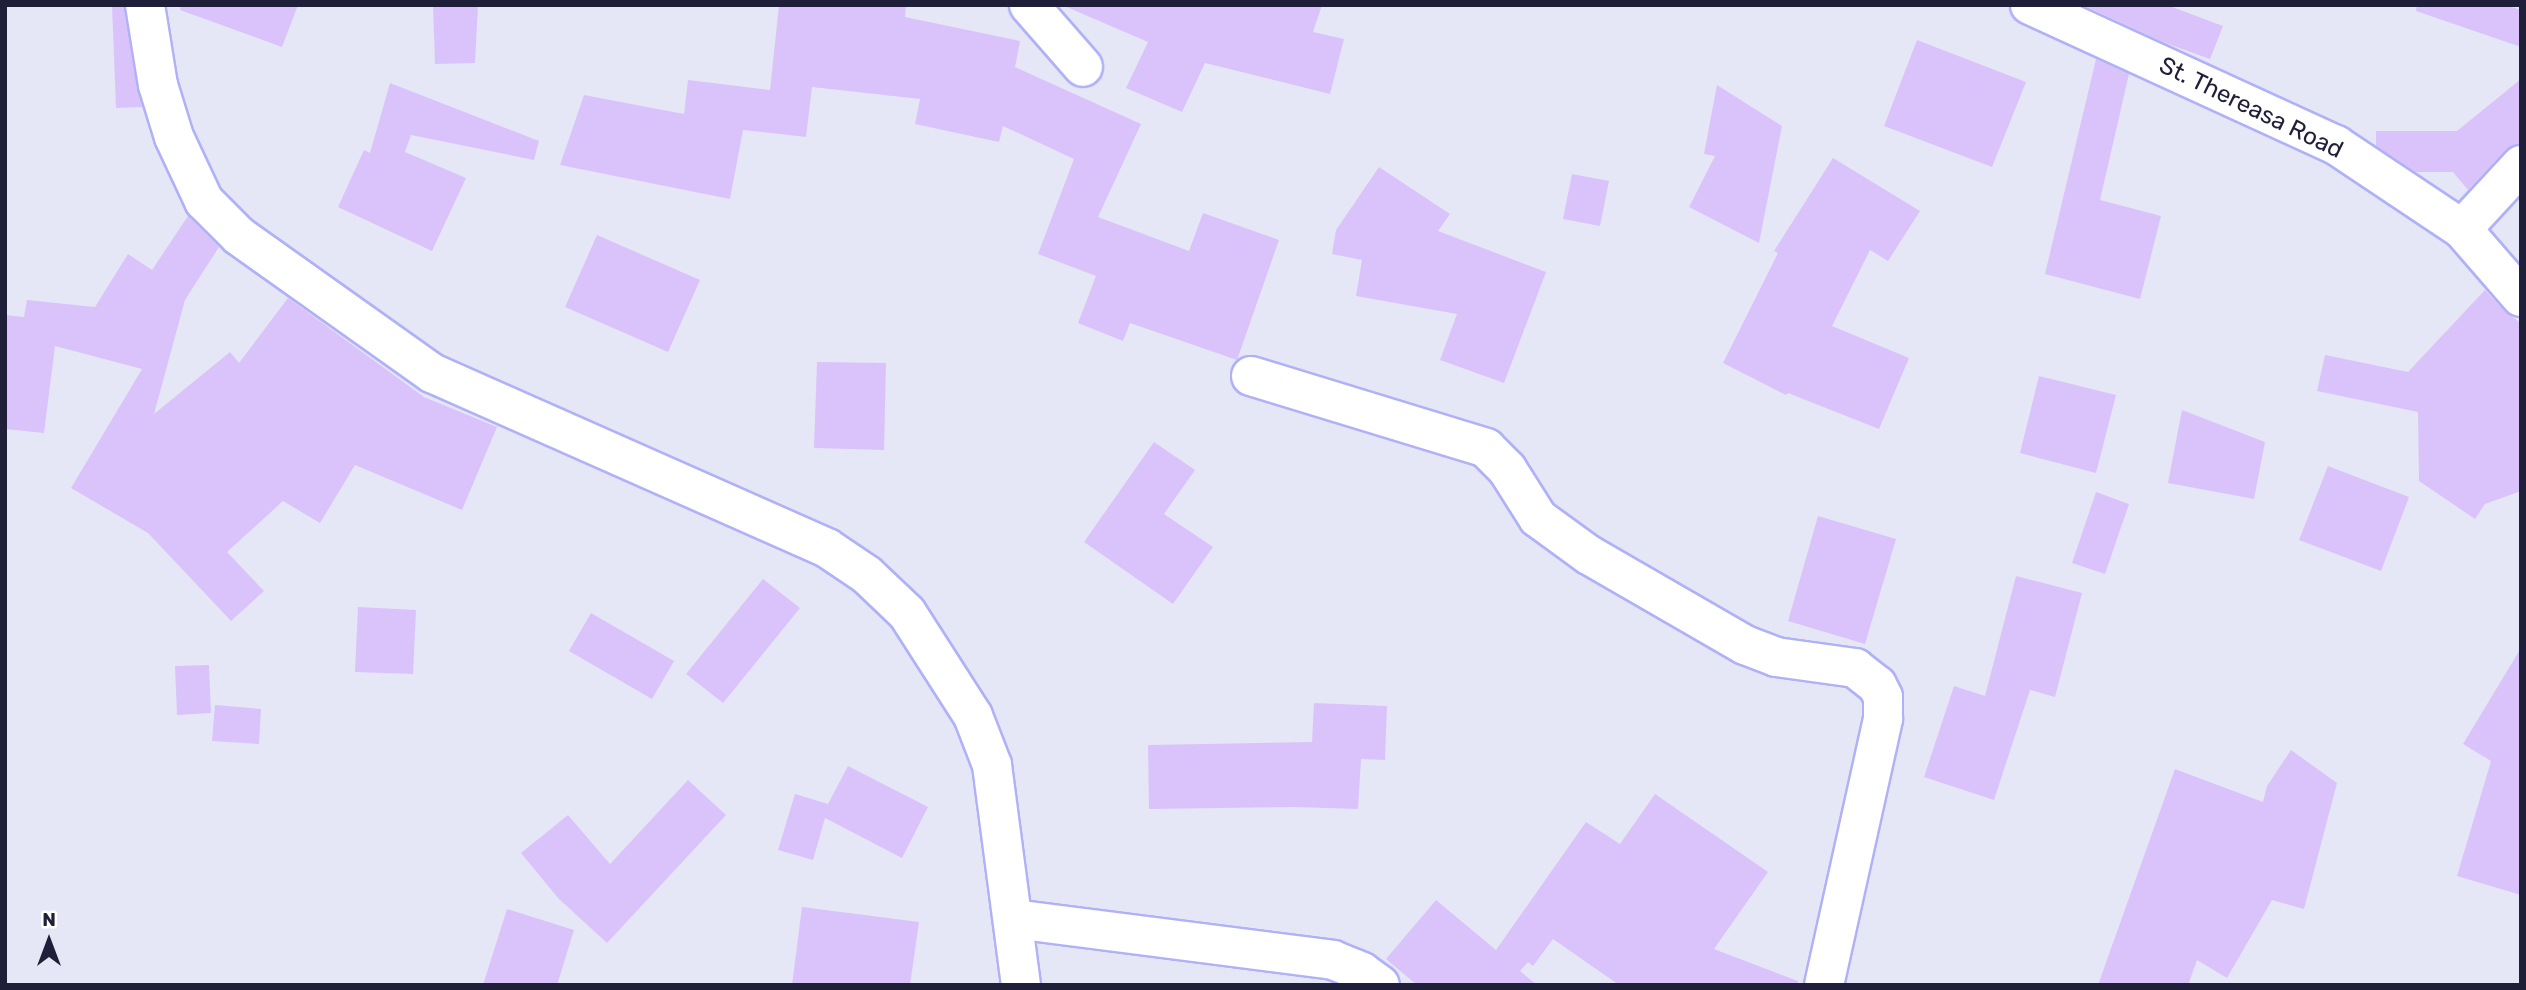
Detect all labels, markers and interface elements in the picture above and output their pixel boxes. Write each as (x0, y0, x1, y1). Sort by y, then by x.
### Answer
street label: St. Thereasa Road (2154, 51, 2348, 165)
north arrow (14, 906, 84, 976)
text: N (42, 908, 56, 931)

